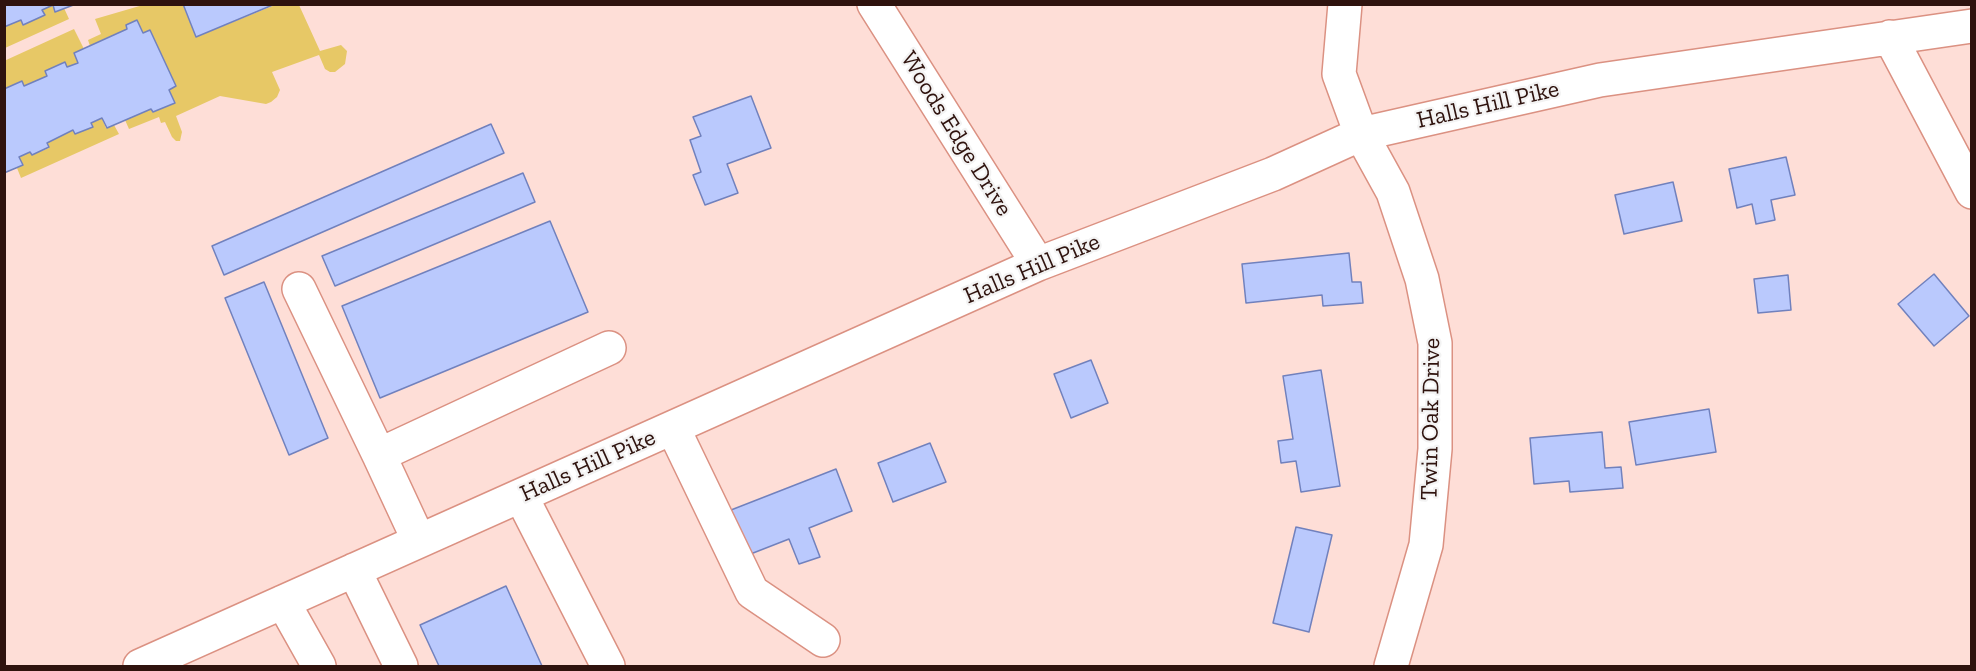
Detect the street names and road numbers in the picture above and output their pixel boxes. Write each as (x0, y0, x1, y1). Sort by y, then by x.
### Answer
street label: Woods Edge Drive (894, 46, 1018, 222)
street label: Halls Hill Pike (1414, 75, 1562, 135)
street label: Halls Hill Pike (960, 227, 1104, 311)
street label: Twin Oak Drive (1415, 338, 1447, 500)
street label: Halls Hill Pike (516, 423, 660, 509)

